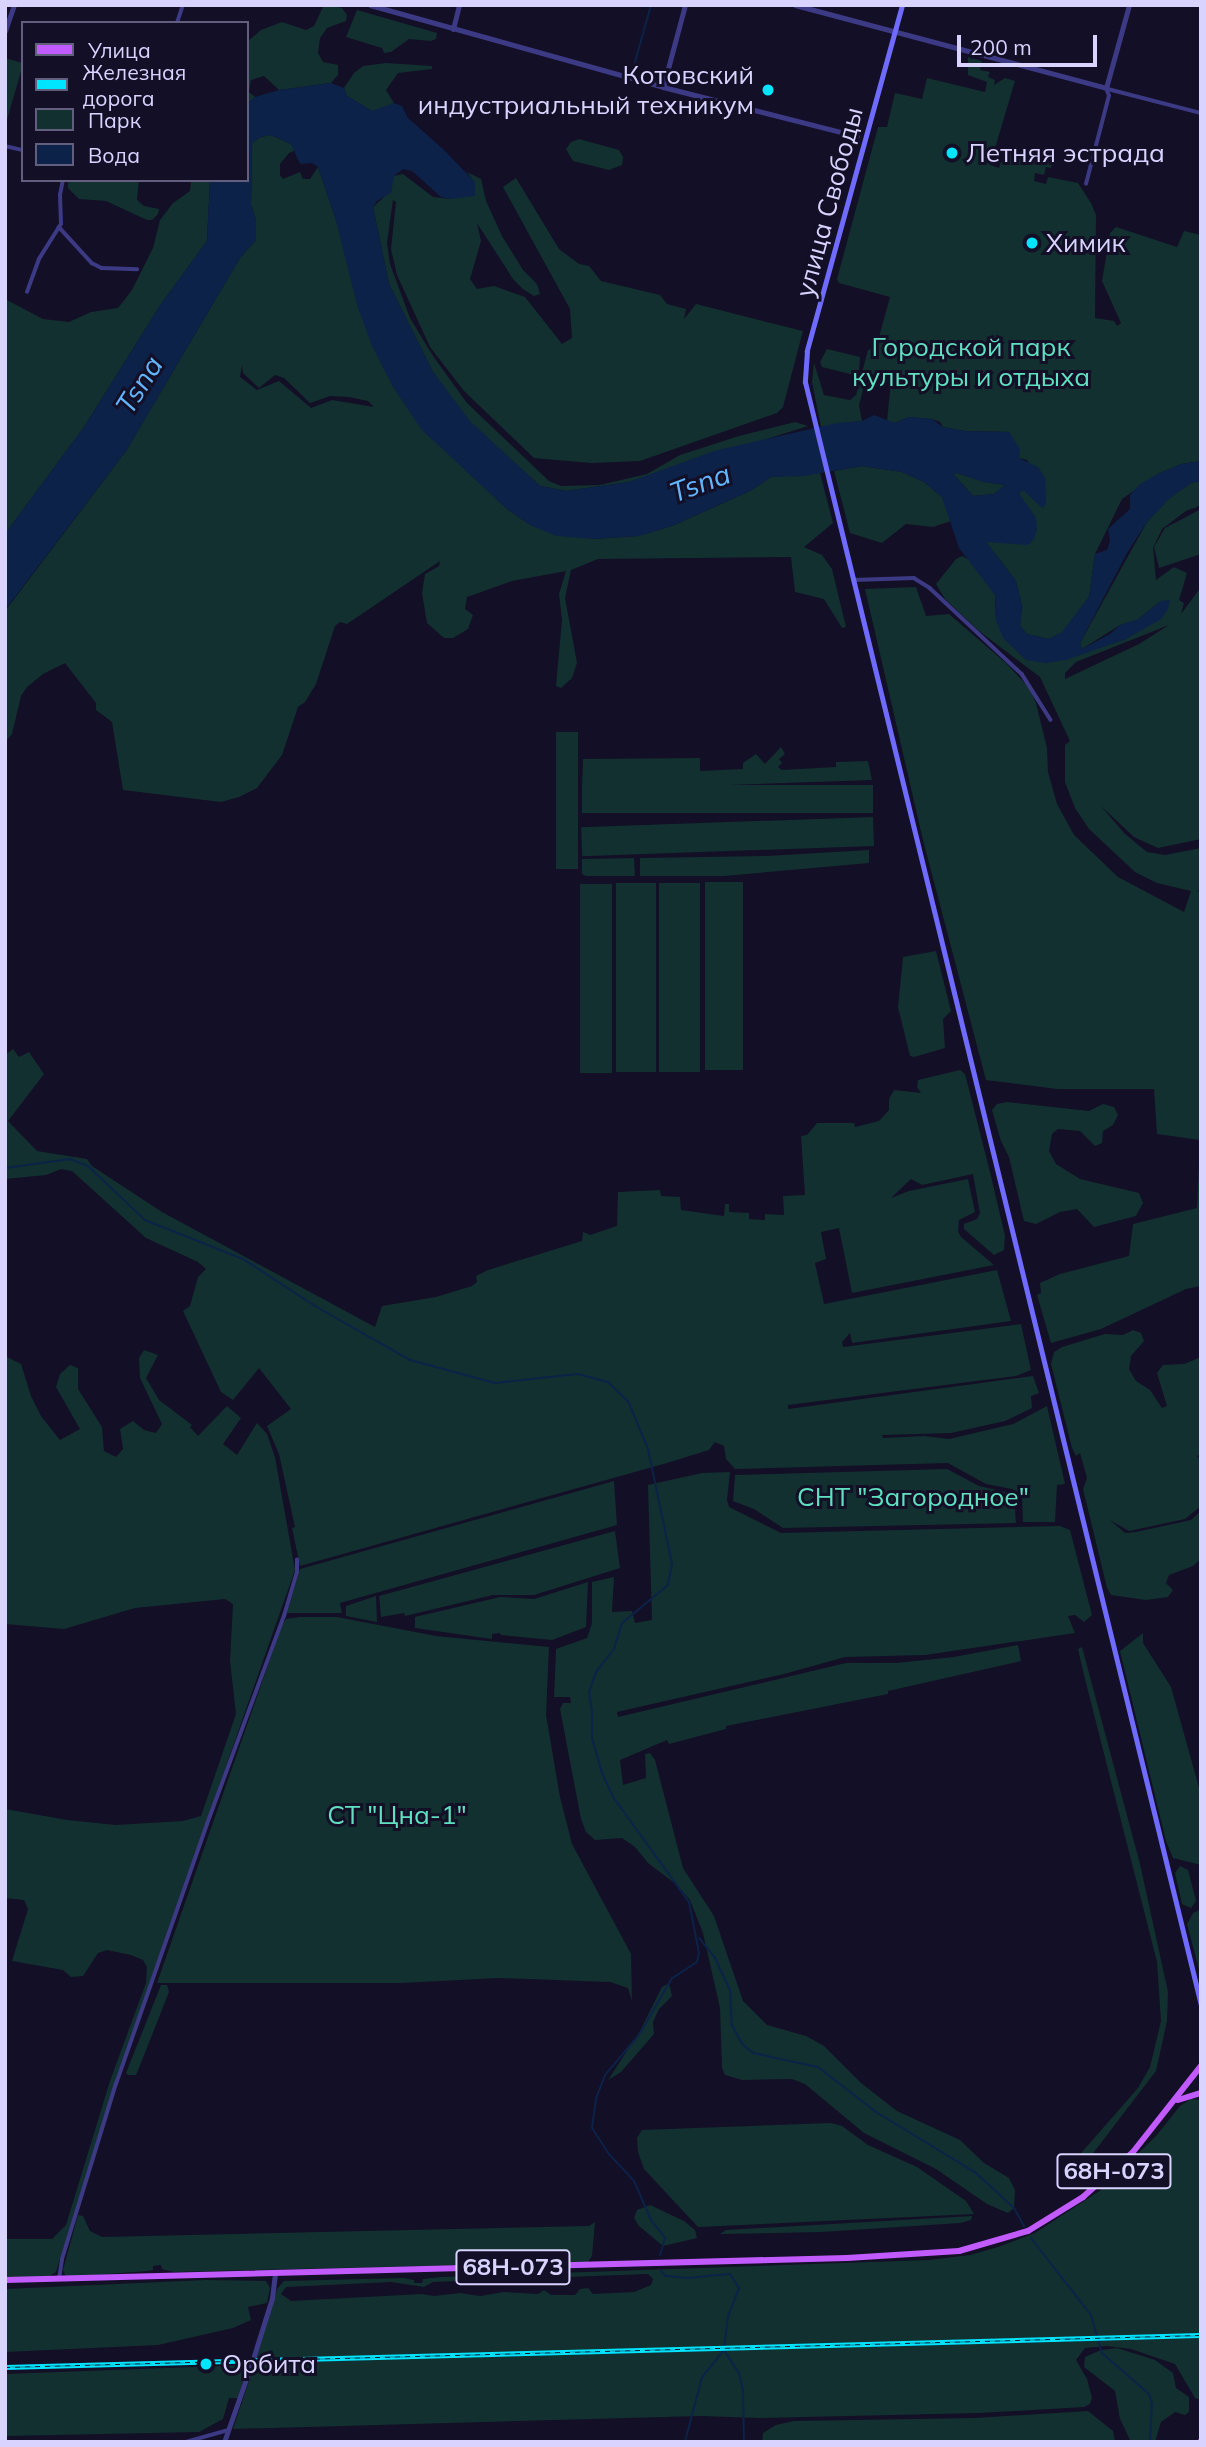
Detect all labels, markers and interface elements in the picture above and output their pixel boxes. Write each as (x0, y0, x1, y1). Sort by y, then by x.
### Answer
legend (21, 21, 248, 182)
scale bar (961, 21, 1101, 65)
text: 200 m (970, 34, 1032, 60)
text: Улица (88, 37, 151, 63)
text: Железная дорога (82, 59, 186, 111)
place label: Котовский индустриальный техникум (418, 59, 754, 120)
marker: Котовский индустриальный техникум (760, 82, 776, 98)
street label: улица Свободы (789, 104, 869, 300)
text: Парк (88, 107, 141, 133)
place label: Летняя эстрада (966, 137, 1165, 169)
text: Вода (88, 142, 140, 168)
marker: Летняя эстрада (944, 145, 960, 161)
place label: Химик (1046, 227, 1125, 259)
marker: Химик (1024, 235, 1040, 251)
park label: Городской парк культуры и отдыха (852, 331, 1090, 392)
water label: Tsna (108, 350, 170, 420)
water label: Tsna (665, 457, 735, 509)
park label: СНТ "Загородное" (797, 1481, 1029, 1513)
park label: СТ "Цна-1" (327, 1799, 467, 1831)
road number: 68Н-073 (1056, 2150, 1172, 2192)
road number: 68Н-073 (455, 2246, 571, 2288)
place label: Орбита (222, 2348, 316, 2380)
marker: Орбита (196, 2354, 216, 2374)

